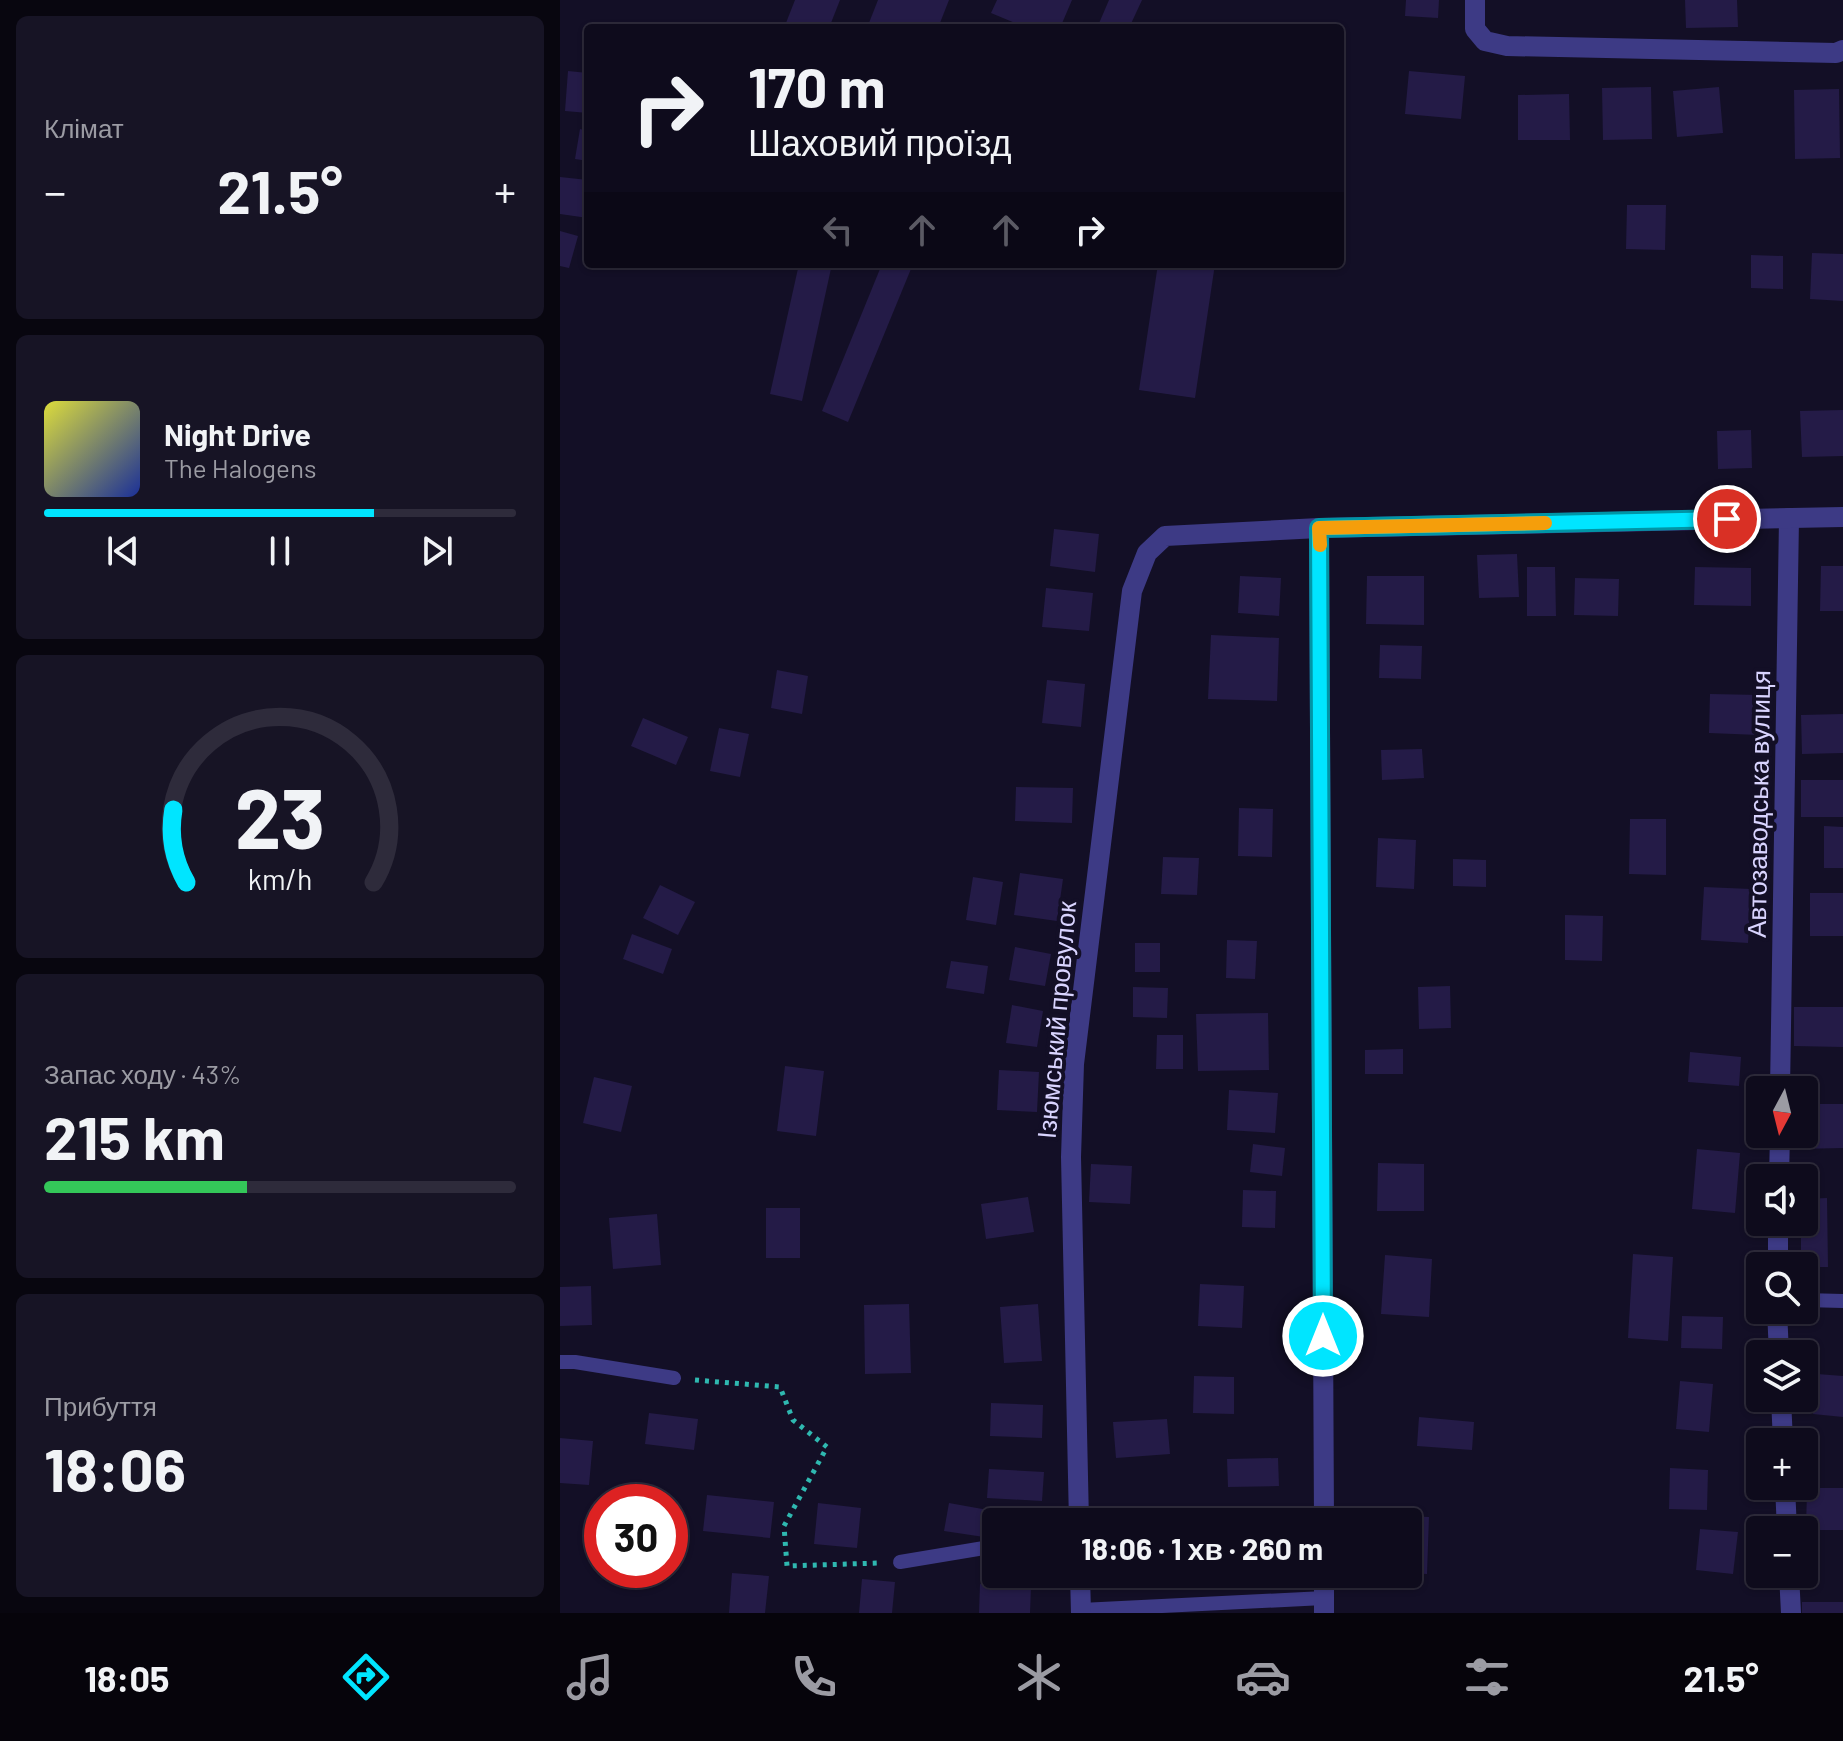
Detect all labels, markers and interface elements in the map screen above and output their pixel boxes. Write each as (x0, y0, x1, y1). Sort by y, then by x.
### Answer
text: 170 m (748, 52, 885, 119)
icon: right (616, 56, 720, 160)
text: Клімат (44, 112, 124, 143)
text: Шаховий проїзд (748, 120, 1011, 163)
text: 21.5° (217, 154, 343, 226)
text: − (44, 164, 66, 217)
text: + (494, 164, 516, 217)
icon: left (816, 208, 860, 252)
icon: ahead (900, 208, 944, 252)
icon: ahead (984, 208, 1028, 252)
icon: right (1068, 208, 1112, 252)
text: Night Drive (164, 416, 311, 452)
text: The Halogens (164, 452, 316, 483)
pin (1693, 485, 1761, 553)
icon: arrive (1705, 497, 1749, 541)
icon: previous (101, 529, 145, 573)
icon: pause (258, 529, 302, 573)
icon: next (415, 529, 459, 573)
street label: Автозаводська вулиця (1740, 670, 1775, 938)
text: 23 (235, 765, 325, 865)
text: km/h (248, 861, 312, 896)
street label: Ізюмський провулок (1030, 899, 1081, 1140)
text: Запас ходу · 43% (44, 1058, 241, 1089)
north arrow (1746, 1076, 1818, 1148)
map controls (1746, 1076, 1818, 1588)
text: 215 km (44, 1100, 225, 1172)
button: sound (1746, 1164, 1818, 1236)
button: search (1746, 1252, 1818, 1324)
position arrow (1281, 1294, 1365, 1378)
button: layers (1746, 1340, 1818, 1412)
text: Прибуття (44, 1390, 157, 1421)
button: + (1746, 1428, 1818, 1500)
text: 18:06 (44, 1432, 186, 1504)
speed limit sign: 30 (584, 1484, 688, 1588)
button: − (1746, 1516, 1818, 1588)
text: 18:06 · 1 хв · 260 m (1081, 1530, 1323, 1566)
icon: directions (338, 1649, 394, 1705)
icon: music (562, 1649, 618, 1705)
icon: phone (786, 1649, 842, 1705)
icon: climate (1011, 1649, 1067, 1705)
icon: car (1235, 1649, 1291, 1705)
icon: filters (1459, 1649, 1515, 1705)
text: 18:05 (84, 1656, 169, 1699)
text: 21.5° (1683, 1656, 1759, 1699)

